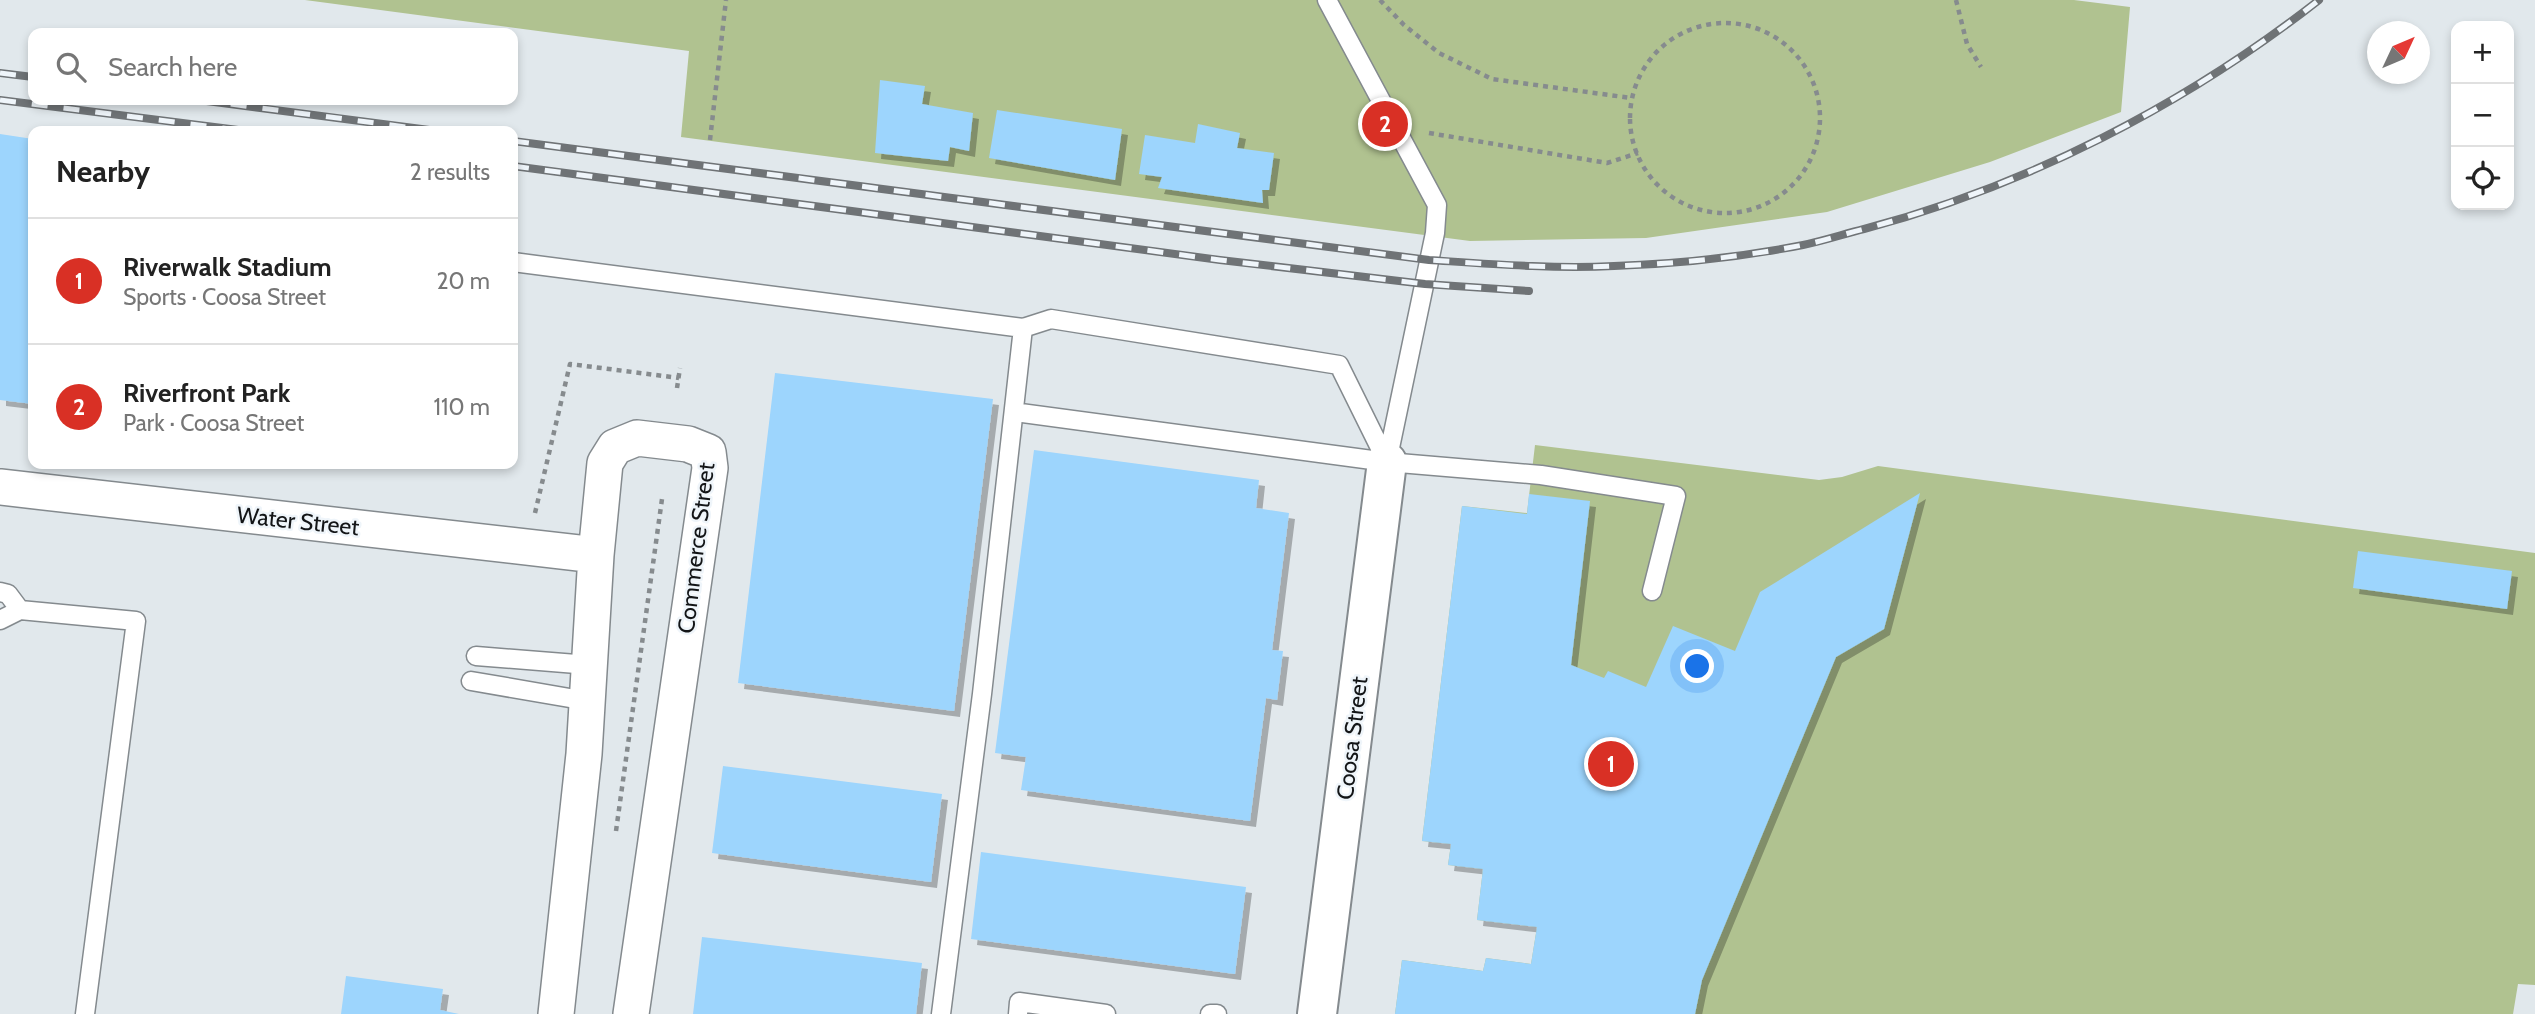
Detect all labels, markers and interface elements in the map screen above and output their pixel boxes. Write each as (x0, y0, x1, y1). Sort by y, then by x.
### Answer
north arrow (2367, 21, 2430, 84)
map controls (2451, 21, 2514, 210)
button: + (2451, 21, 2514, 84)
search box (28, 28, 518, 105)
icon: search (52, 48, 90, 86)
text: Search here (108, 51, 237, 83)
button: − (2451, 84, 2514, 147)
pin: 2 (1362, 98, 1408, 150)
button: locate (2451, 147, 2514, 210)
text: Nearby (56, 153, 150, 190)
text: 2 results (410, 158, 490, 186)
text: Riverwalk Stadium (123, 251, 332, 283)
text: 1 (75, 267, 83, 295)
text: 20 m (437, 267, 490, 295)
text: Sports · Coosa Street (123, 283, 326, 311)
text: Riverfront Park (123, 377, 290, 409)
text: 2 (73, 393, 85, 421)
text: 110 m (434, 393, 490, 421)
text: Park · Coosa Street (123, 409, 304, 437)
street label: Commerce Street (672, 461, 720, 635)
street label: Water Street (236, 501, 361, 541)
your location (1680, 649, 1714, 683)
street label: Coosa Street (1331, 675, 1373, 801)
pin: 1 (1588, 738, 1634, 790)

